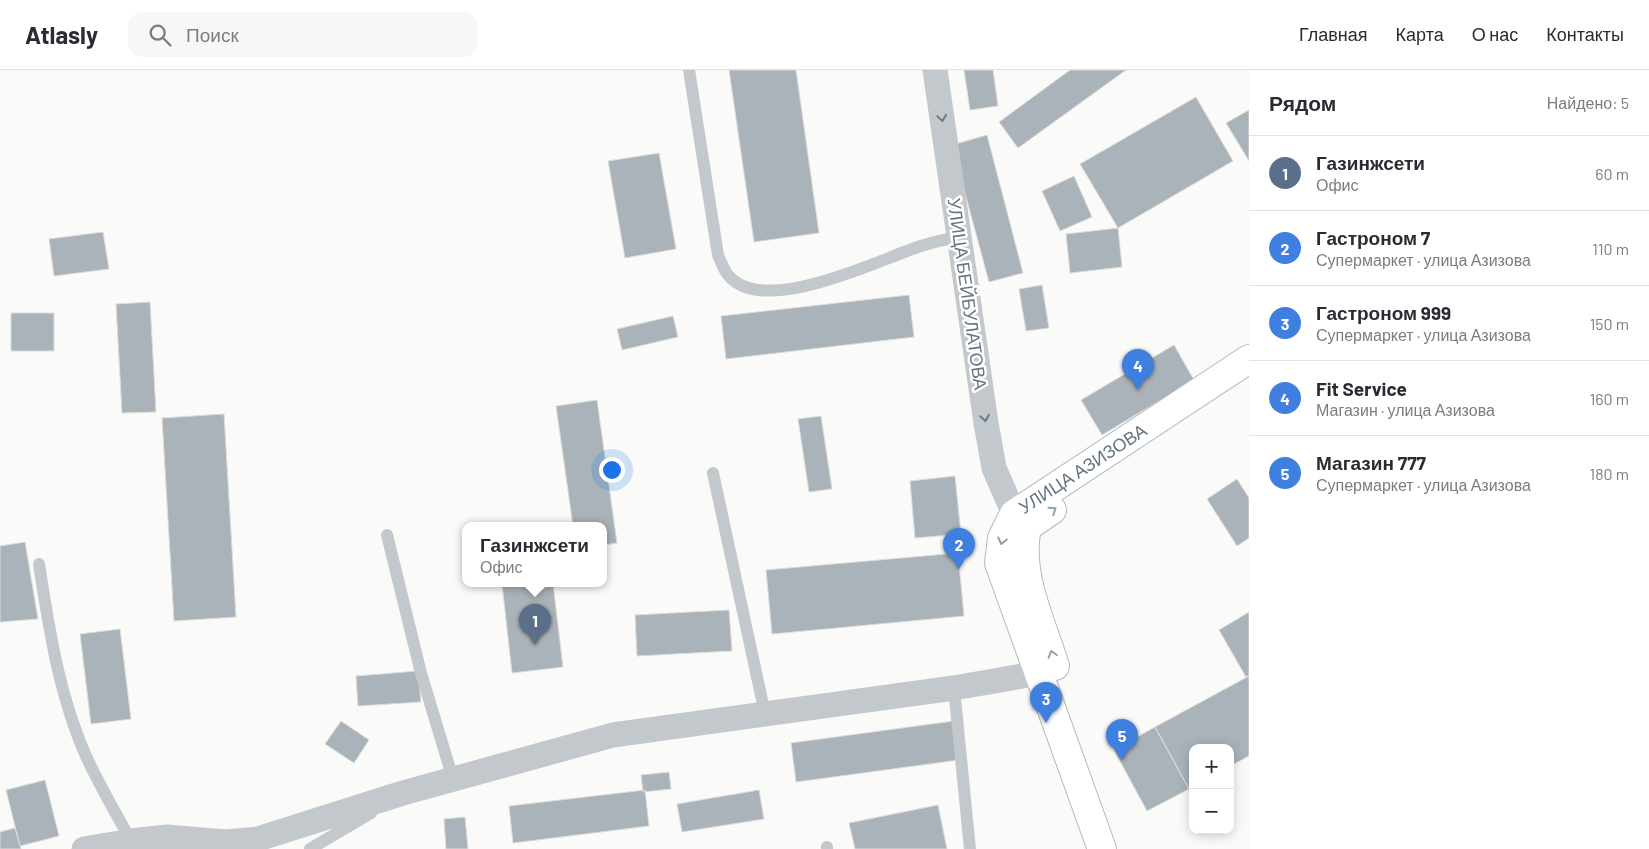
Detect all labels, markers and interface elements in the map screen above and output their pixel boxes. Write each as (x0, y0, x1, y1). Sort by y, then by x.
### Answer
search box (128, 12, 478, 57)
text: Atlasly (25, 20, 98, 49)
icon: search (146, 21, 174, 49)
text: Поиск (186, 23, 239, 46)
text: Главная (1299, 23, 1368, 45)
text: Карта (1396, 23, 1444, 45)
text: О нас (1472, 23, 1518, 45)
text: Контакты (1546, 23, 1624, 45)
text: Рядом (1269, 90, 1336, 115)
text: Найдено: 5 (1547, 93, 1629, 112)
one-way arrow (936, 114, 946, 123)
text: Газинжсети (1316, 151, 1425, 174)
text: 1 (1282, 164, 1288, 183)
text: 60 m (1595, 164, 1629, 183)
text: Офис (1316, 175, 1359, 194)
street label: УЛИЦА БЕЙБУЛАТОВА (944, 197, 992, 391)
text: Гастроном 7 (1316, 226, 1430, 249)
text: 2 (1281, 239, 1289, 258)
text: 110 m (1592, 239, 1629, 258)
text: Супермаркет · улица Азизова (1316, 250, 1531, 269)
text: Гастроном 999 (1316, 301, 1451, 324)
text: 3 (1281, 314, 1289, 333)
text: 150 m (1590, 314, 1629, 333)
text: Супермаркет · улица Азизова (1316, 325, 1531, 344)
pin: 4 (1122, 349, 1154, 390)
text: Fit Service (1316, 377, 1407, 400)
text: 4 (1280, 389, 1290, 408)
text: 160 m (1590, 389, 1629, 408)
text: Магазин · улица Азизова (1316, 400, 1495, 419)
one-way arrow (979, 414, 990, 422)
street label: УЛИЦА АЗИЗОВА (1014, 419, 1151, 518)
text: Магазин 777 (1316, 451, 1426, 474)
your location (599, 457, 625, 483)
text: 5 (1281, 464, 1289, 483)
text: 180 m (1590, 464, 1629, 483)
text: Супермаркет · улица Азизова (1316, 475, 1531, 494)
one-way arrow (1047, 507, 1056, 516)
popup (462, 522, 607, 587)
pin: 2 (943, 528, 975, 569)
text: Газинжсети (480, 533, 589, 556)
one-way arrow (998, 537, 1008, 545)
text: Офис (480, 557, 523, 576)
pin: 1 (519, 604, 551, 645)
one-way arrow (1047, 650, 1057, 659)
pin: 3 (1030, 682, 1062, 723)
pin: 5 (1106, 719, 1138, 760)
map controls (1189, 744, 1234, 834)
button: + (1189, 744, 1234, 789)
button: − (1189, 789, 1234, 834)

